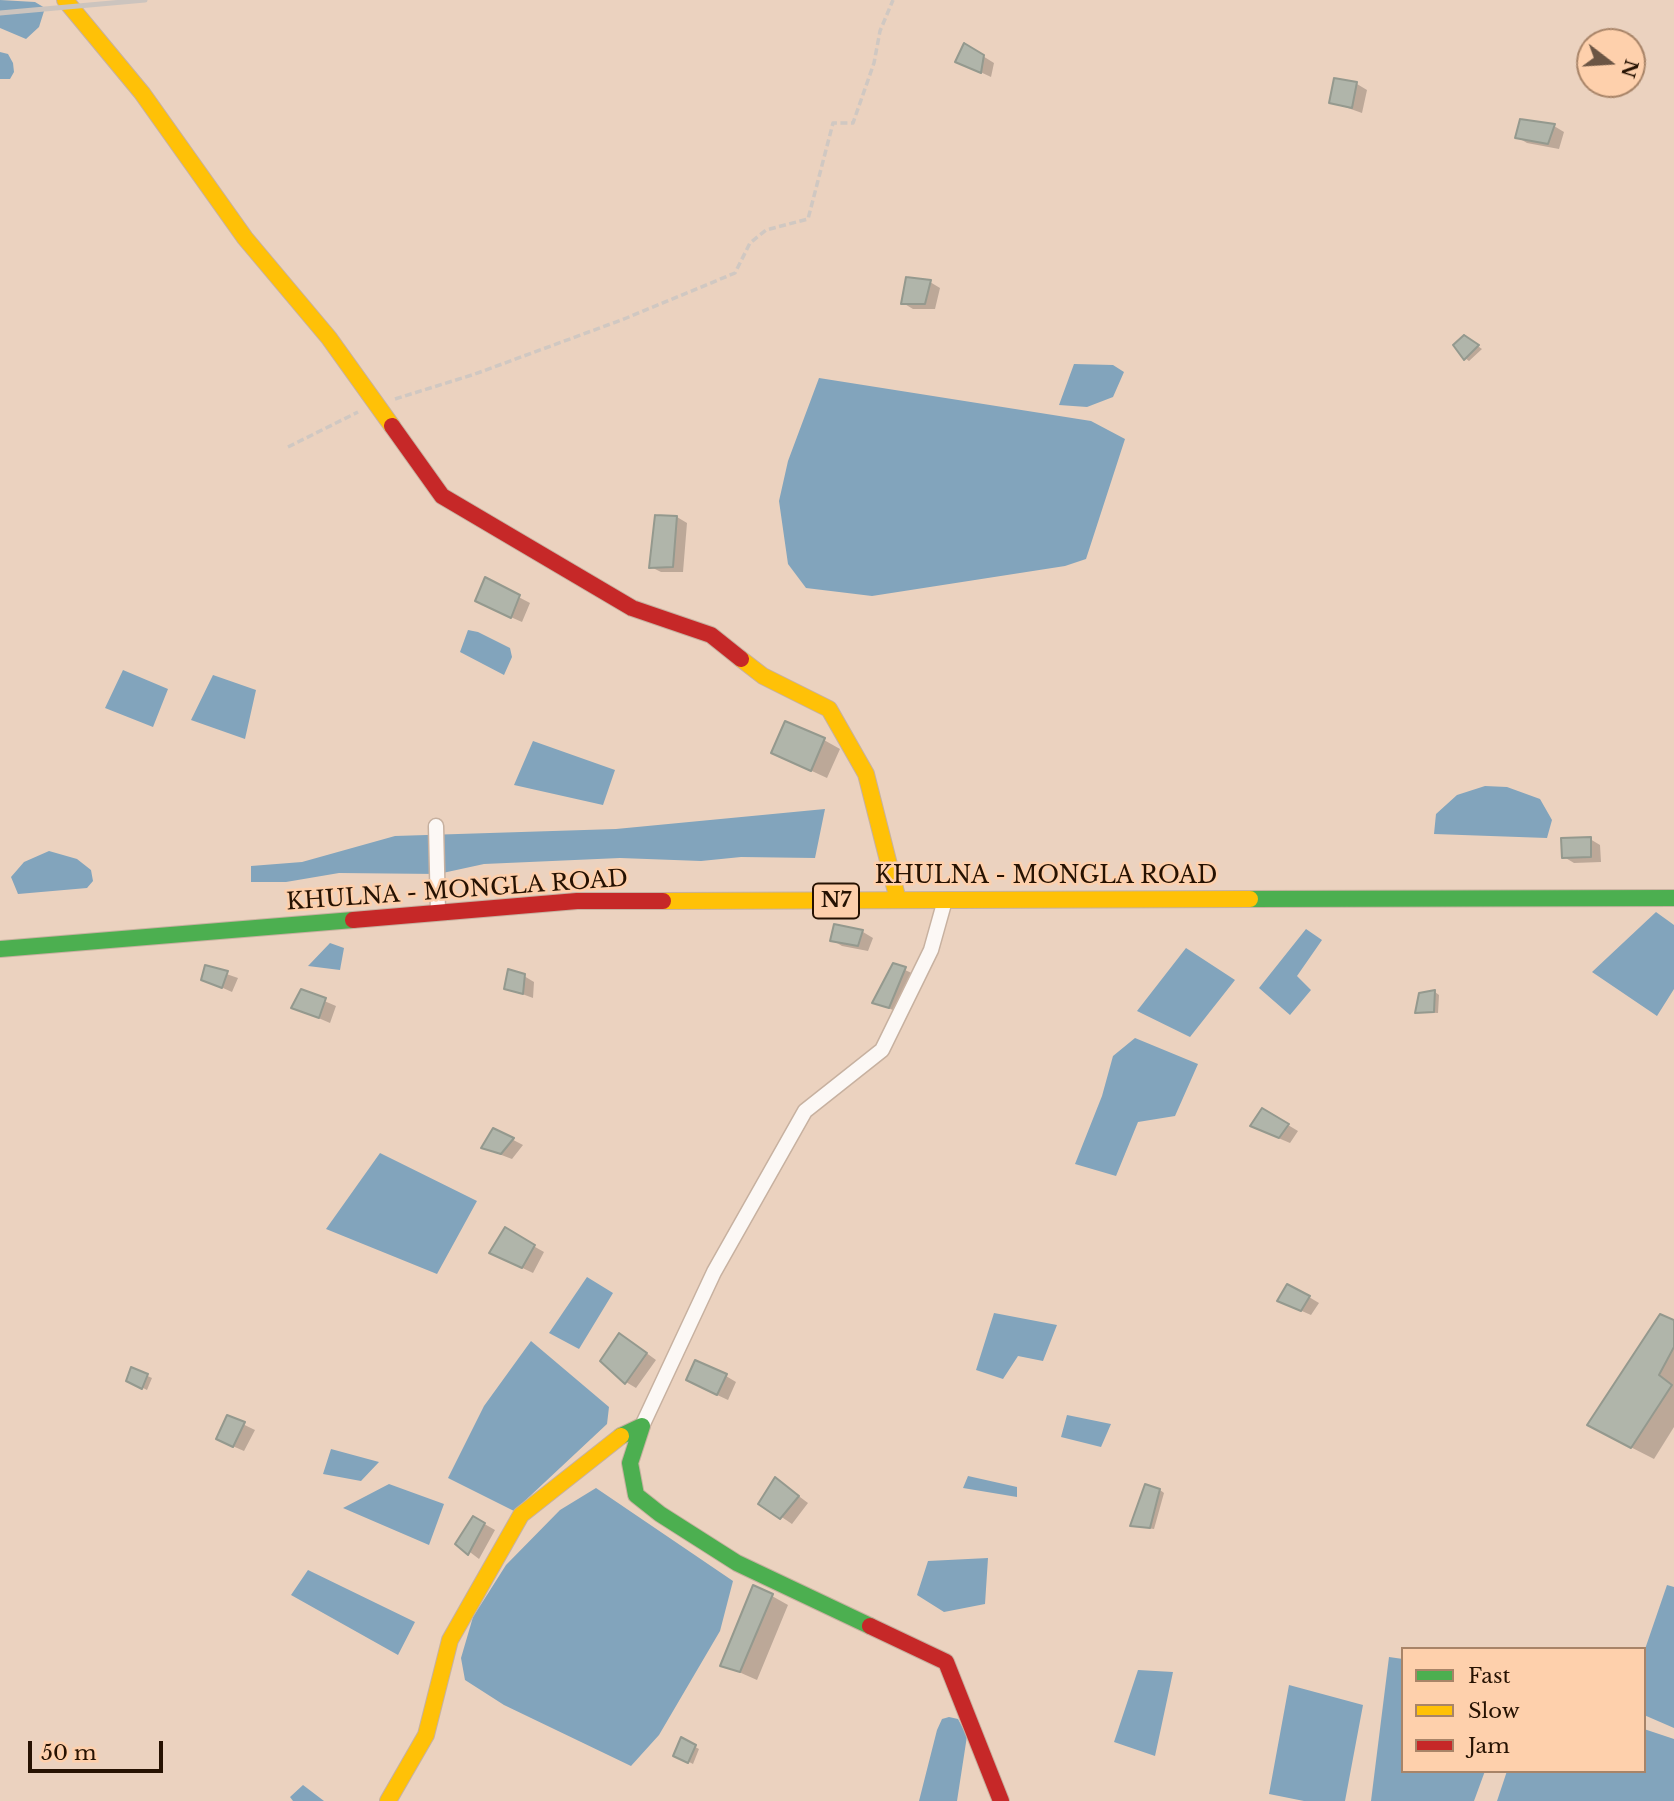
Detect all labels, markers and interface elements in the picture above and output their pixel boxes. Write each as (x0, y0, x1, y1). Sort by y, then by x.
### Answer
north arrow (1576, 28, 1646, 98)
text: N (1616, 57, 1643, 81)
street label: KHULNA - MONGLA ROAD (875, 863, 1217, 891)
street label: KHULNA - MONGLA ROAD (285, 865, 629, 917)
road number: N7 (813, 884, 859, 918)
legend (1401, 1647, 1646, 1773)
text: Fast (1468, 1663, 1510, 1689)
text: Slow (1468, 1698, 1520, 1724)
scale bar (32, 1728, 166, 1772)
text: Jam (1468, 1733, 1510, 1759)
text: 50 m (41, 1740, 96, 1766)

